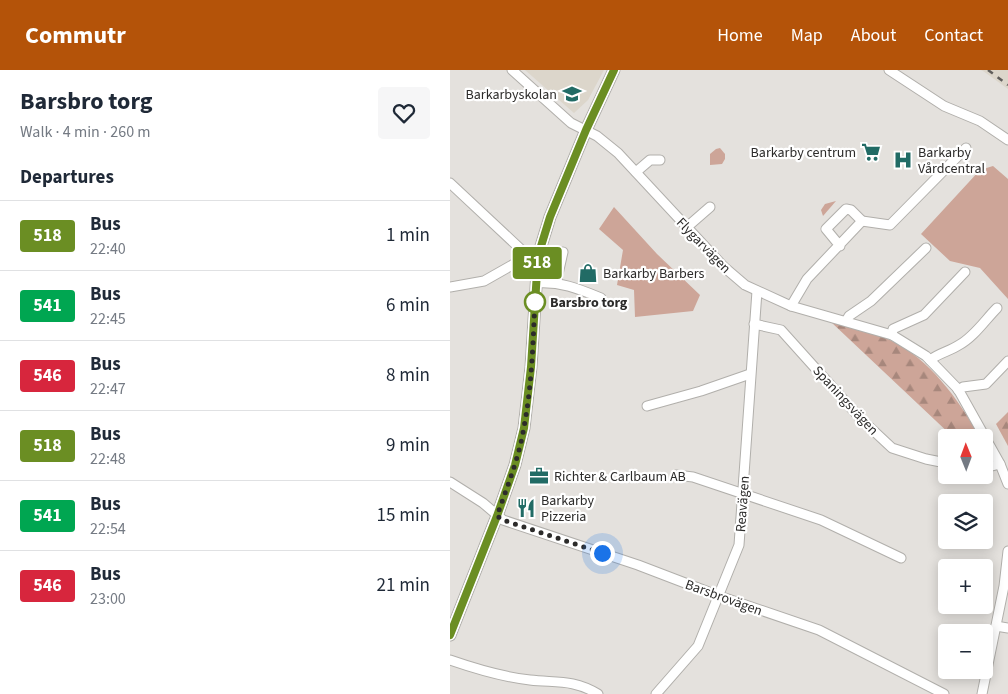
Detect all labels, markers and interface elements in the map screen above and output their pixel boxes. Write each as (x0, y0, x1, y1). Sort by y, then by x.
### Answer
text: Commutr (25, 18, 126, 53)
text: Home (717, 23, 763, 48)
text: Map (791, 23, 823, 48)
text: About (851, 23, 896, 48)
text: Contact (924, 23, 983, 48)
school or university icon: Barkarbyskolan (561, 83, 583, 105)
text: Barsbro torg (20, 84, 153, 119)
place label: Barkarbyskolan (466, 85, 557, 105)
button: heart (378, 87, 430, 139)
text: Walk · 4 min · 260 m (20, 121, 151, 143)
supermarket icon: Barkarby centrum (860, 141, 882, 163)
place label: Barkarby centrum (751, 143, 856, 163)
place label: Barkarby Vårdcentral (918, 143, 985, 179)
hospital icon: Barkarby Vårdcentral (892, 149, 914, 171)
text: Departures (20, 164, 114, 191)
text: Bus (90, 211, 121, 238)
street label: Flygarvägen (671, 213, 735, 278)
text: 1 min (386, 222, 430, 249)
text: 518 (33, 223, 62, 248)
text: 22:40 (90, 238, 126, 260)
line badge: 518 (508, 247, 566, 279)
text: 518 (523, 250, 551, 275)
shop icon: Barkarby Barbers (577, 262, 599, 284)
place label: Barkarby Barbers (603, 264, 705, 284)
text: Bus (90, 281, 121, 308)
marker: Barsbro torg (524, 291, 546, 313)
text: 6 min (386, 292, 430, 319)
text: 541 (33, 293, 62, 318)
place label: Barsbro torg (550, 293, 628, 313)
text: 22:45 (90, 308, 126, 330)
text: Bus (90, 351, 121, 378)
street label: Spaningsvägen (808, 361, 883, 440)
text: 8 min (386, 362, 430, 389)
text: 546 (33, 363, 62, 388)
text: 22:47 (90, 378, 126, 400)
text: Bus (90, 421, 121, 448)
north arrow (938, 429, 992, 484)
map controls (938, 429, 993, 679)
text: 9 min (386, 432, 430, 459)
text: 518 (33, 433, 62, 458)
text: 22:48 (90, 448, 126, 470)
office icon: Richter & Carlbaum AB (528, 465, 550, 487)
place label: Richter & Carlbaum AB (554, 467, 686, 487)
street label: Reavägen (731, 475, 755, 533)
text: Bus (90, 491, 121, 518)
place label: Barkarby Pizzeria (541, 491, 595, 527)
button: layers (938, 494, 993, 549)
restaurant icon: Barkarby Pizzeria (515, 497, 537, 519)
text: 15 min (376, 502, 430, 529)
text: 541 (33, 503, 62, 528)
text: 22:54 (90, 518, 126, 540)
your location (590, 541, 615, 566)
button: + (938, 559, 993, 614)
text: Bus (90, 561, 121, 588)
text: 21 min (376, 572, 430, 599)
text: 546 (33, 573, 62, 598)
street label: Barsbrovägen (682, 575, 765, 621)
text: 23:00 (90, 588, 126, 610)
button: − (938, 624, 993, 679)

